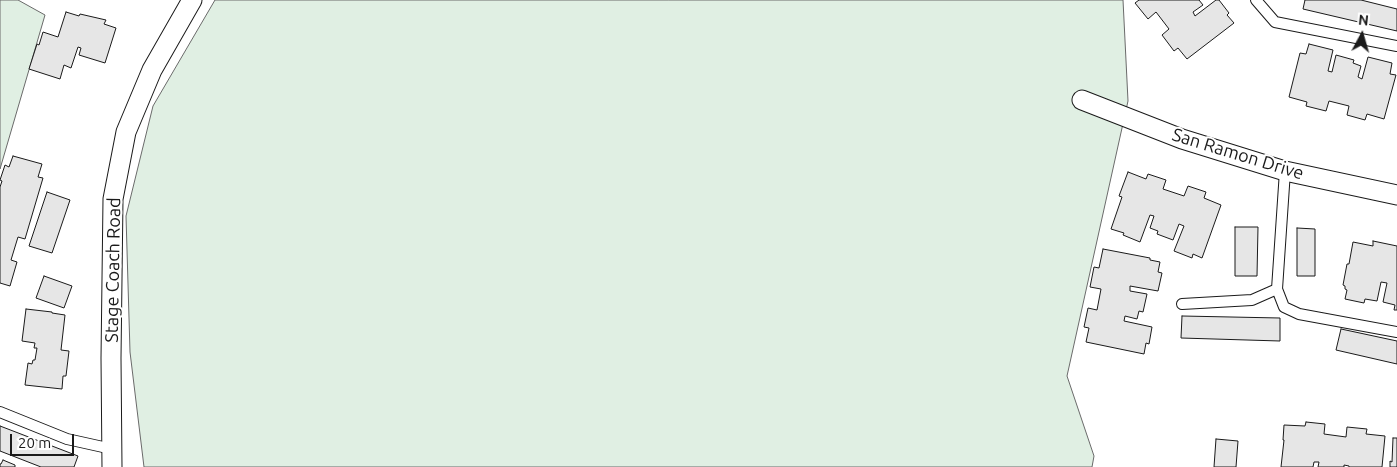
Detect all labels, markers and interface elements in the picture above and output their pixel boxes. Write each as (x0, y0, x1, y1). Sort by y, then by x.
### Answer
north arrow (1337, 10, 1387, 60)
text: N (1358, 12, 1370, 29)
street label: San Ramon Drive (1170, 124, 1306, 184)
street label: Stage Coach Road (101, 197, 125, 343)
scale bar (12, 424, 76, 456)
text: 20 m (18, 434, 51, 451)

